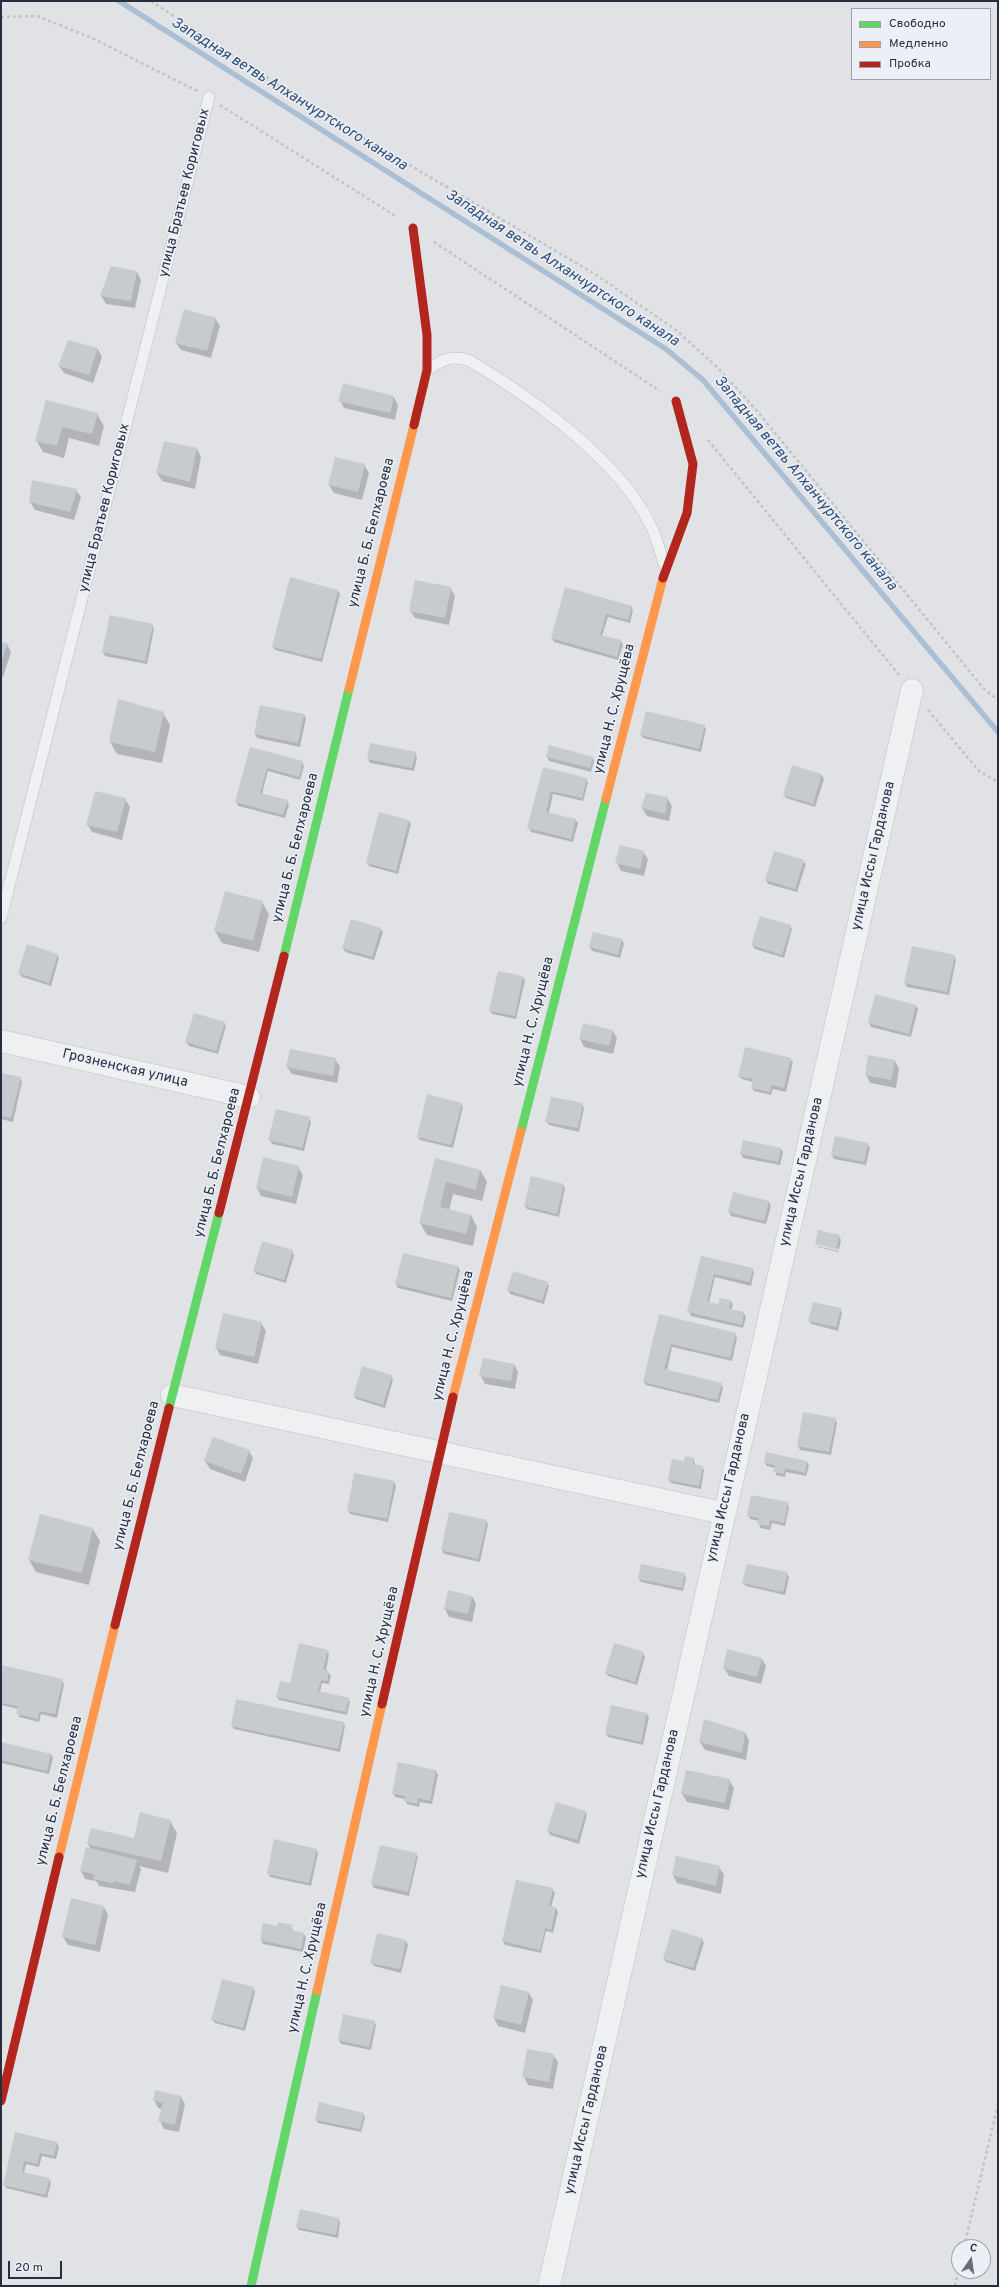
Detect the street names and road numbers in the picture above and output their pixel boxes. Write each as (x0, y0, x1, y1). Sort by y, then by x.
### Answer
street label: улица Братьев Кориговых (156, 107, 214, 279)
street label: улица Братьев Кориговых (76, 422, 134, 594)
street label: улица Б. Б. Белхароева (345, 456, 399, 610)
street label: улица Н. С. Хрущёва (591, 642, 639, 776)
street label: улица Б. Б. Белхароева (269, 771, 323, 925)
street label: улица Иссы Гарданова (849, 780, 899, 932)
street label: улица Н. С. Хрущёва (510, 955, 558, 1089)
street label: Грозненская улица (61, 1046, 189, 1092)
street label: улица Б. Б. Белхароева (191, 1086, 245, 1240)
street label: улица Иссы Гарданова (777, 1096, 827, 1248)
street label: улица Н. С. Хрущёва (430, 1269, 478, 1403)
street label: улица Б. Б. Белхароева (110, 1399, 164, 1553)
street label: улица Иссы Гарданова (704, 1412, 754, 1564)
street label: улица Н. С. Хрущёва (357, 1585, 403, 1719)
street label: улица Б. Б. Белхароева (33, 1714, 87, 1868)
street label: улица Иссы Гарданова (633, 1728, 683, 1880)
street label: улица Н. С. Хрущёва (285, 1901, 331, 2035)
street label: улица Иссы Гарданова (562, 2044, 612, 2196)

